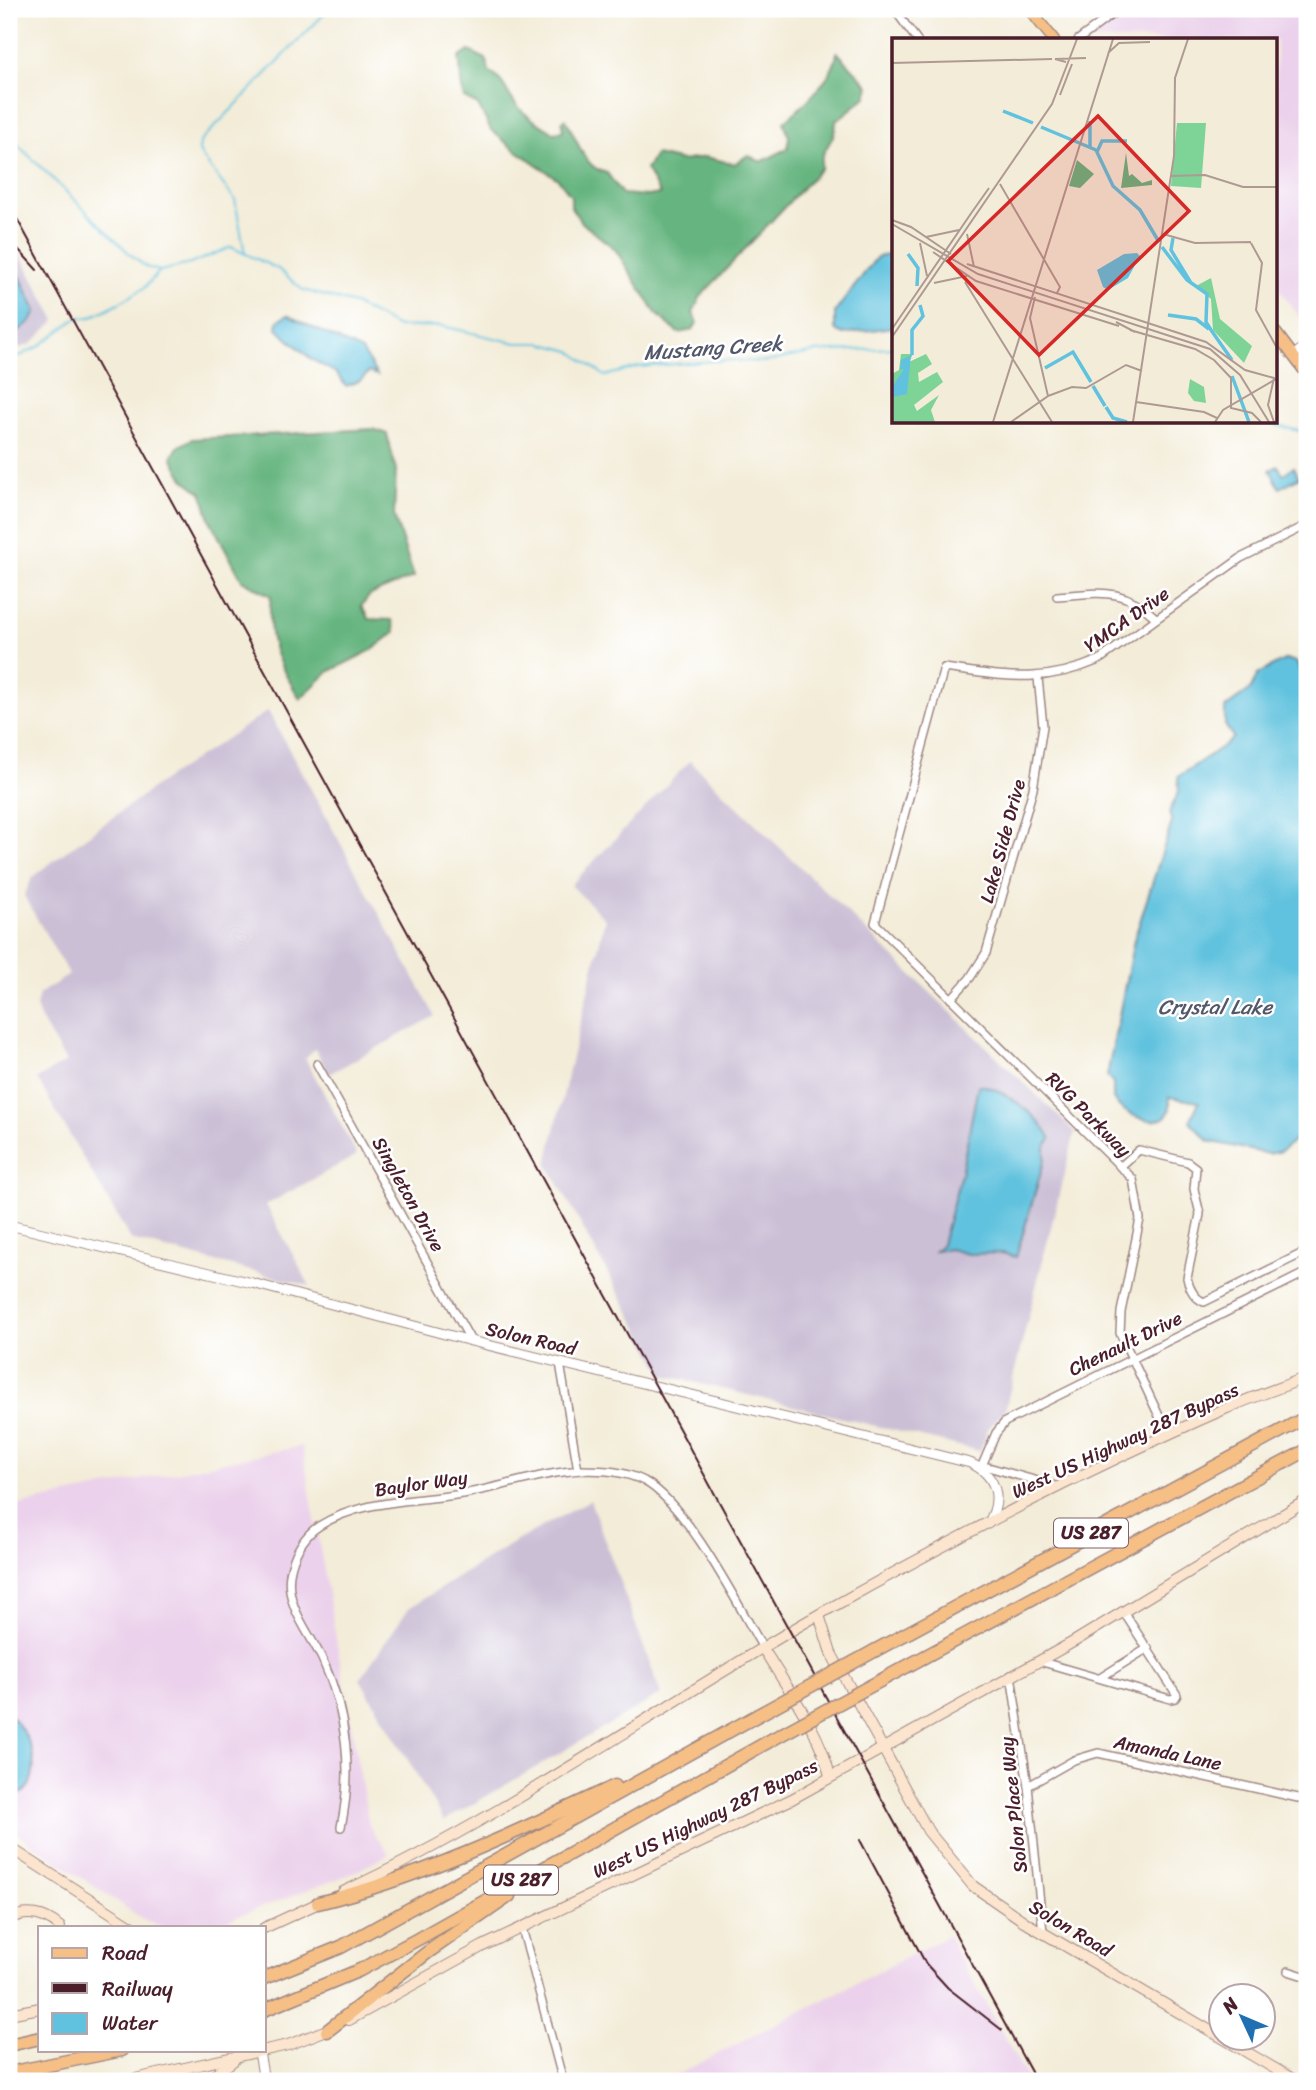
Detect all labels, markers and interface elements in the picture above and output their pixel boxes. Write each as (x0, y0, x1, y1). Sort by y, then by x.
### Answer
inset map (892, 38, 1278, 424)
water label: Mustang Creek (642, 324, 786, 372)
street label: YMCA Drive (1076, 577, 1176, 661)
street label: Lake Side Drive (970, 775, 1035, 907)
water label: Crystal Lake (1158, 988, 1274, 1026)
street label: RVG Parkway (1038, 1063, 1140, 1165)
street label: Singleton Drive (363, 1130, 454, 1258)
street label: Chenault Drive (1063, 1302, 1188, 1385)
street label: Solon Road (482, 1312, 582, 1365)
street label: West US Highway 287 Bypass (1006, 1373, 1245, 1508)
street label: Baylor Way (373, 1461, 470, 1506)
road number: US 287 (1054, 1518, 1128, 1548)
street label: Amanda Lane (1110, 1725, 1225, 1780)
street label: Solon Place Way (990, 1735, 1037, 1875)
street label: West US Highway 287 Bypass (587, 1749, 824, 1888)
road number: US 287 (484, 1866, 558, 1894)
street label: Solon Road (1023, 1891, 1121, 1967)
legend (38, 1926, 266, 2052)
text: Road (102, 1934, 149, 1972)
text: Railway (102, 1970, 173, 2008)
north arrow (1208, 1982, 1278, 2052)
text: N (1213, 1989, 1247, 2022)
text: Water (102, 2004, 159, 2042)

